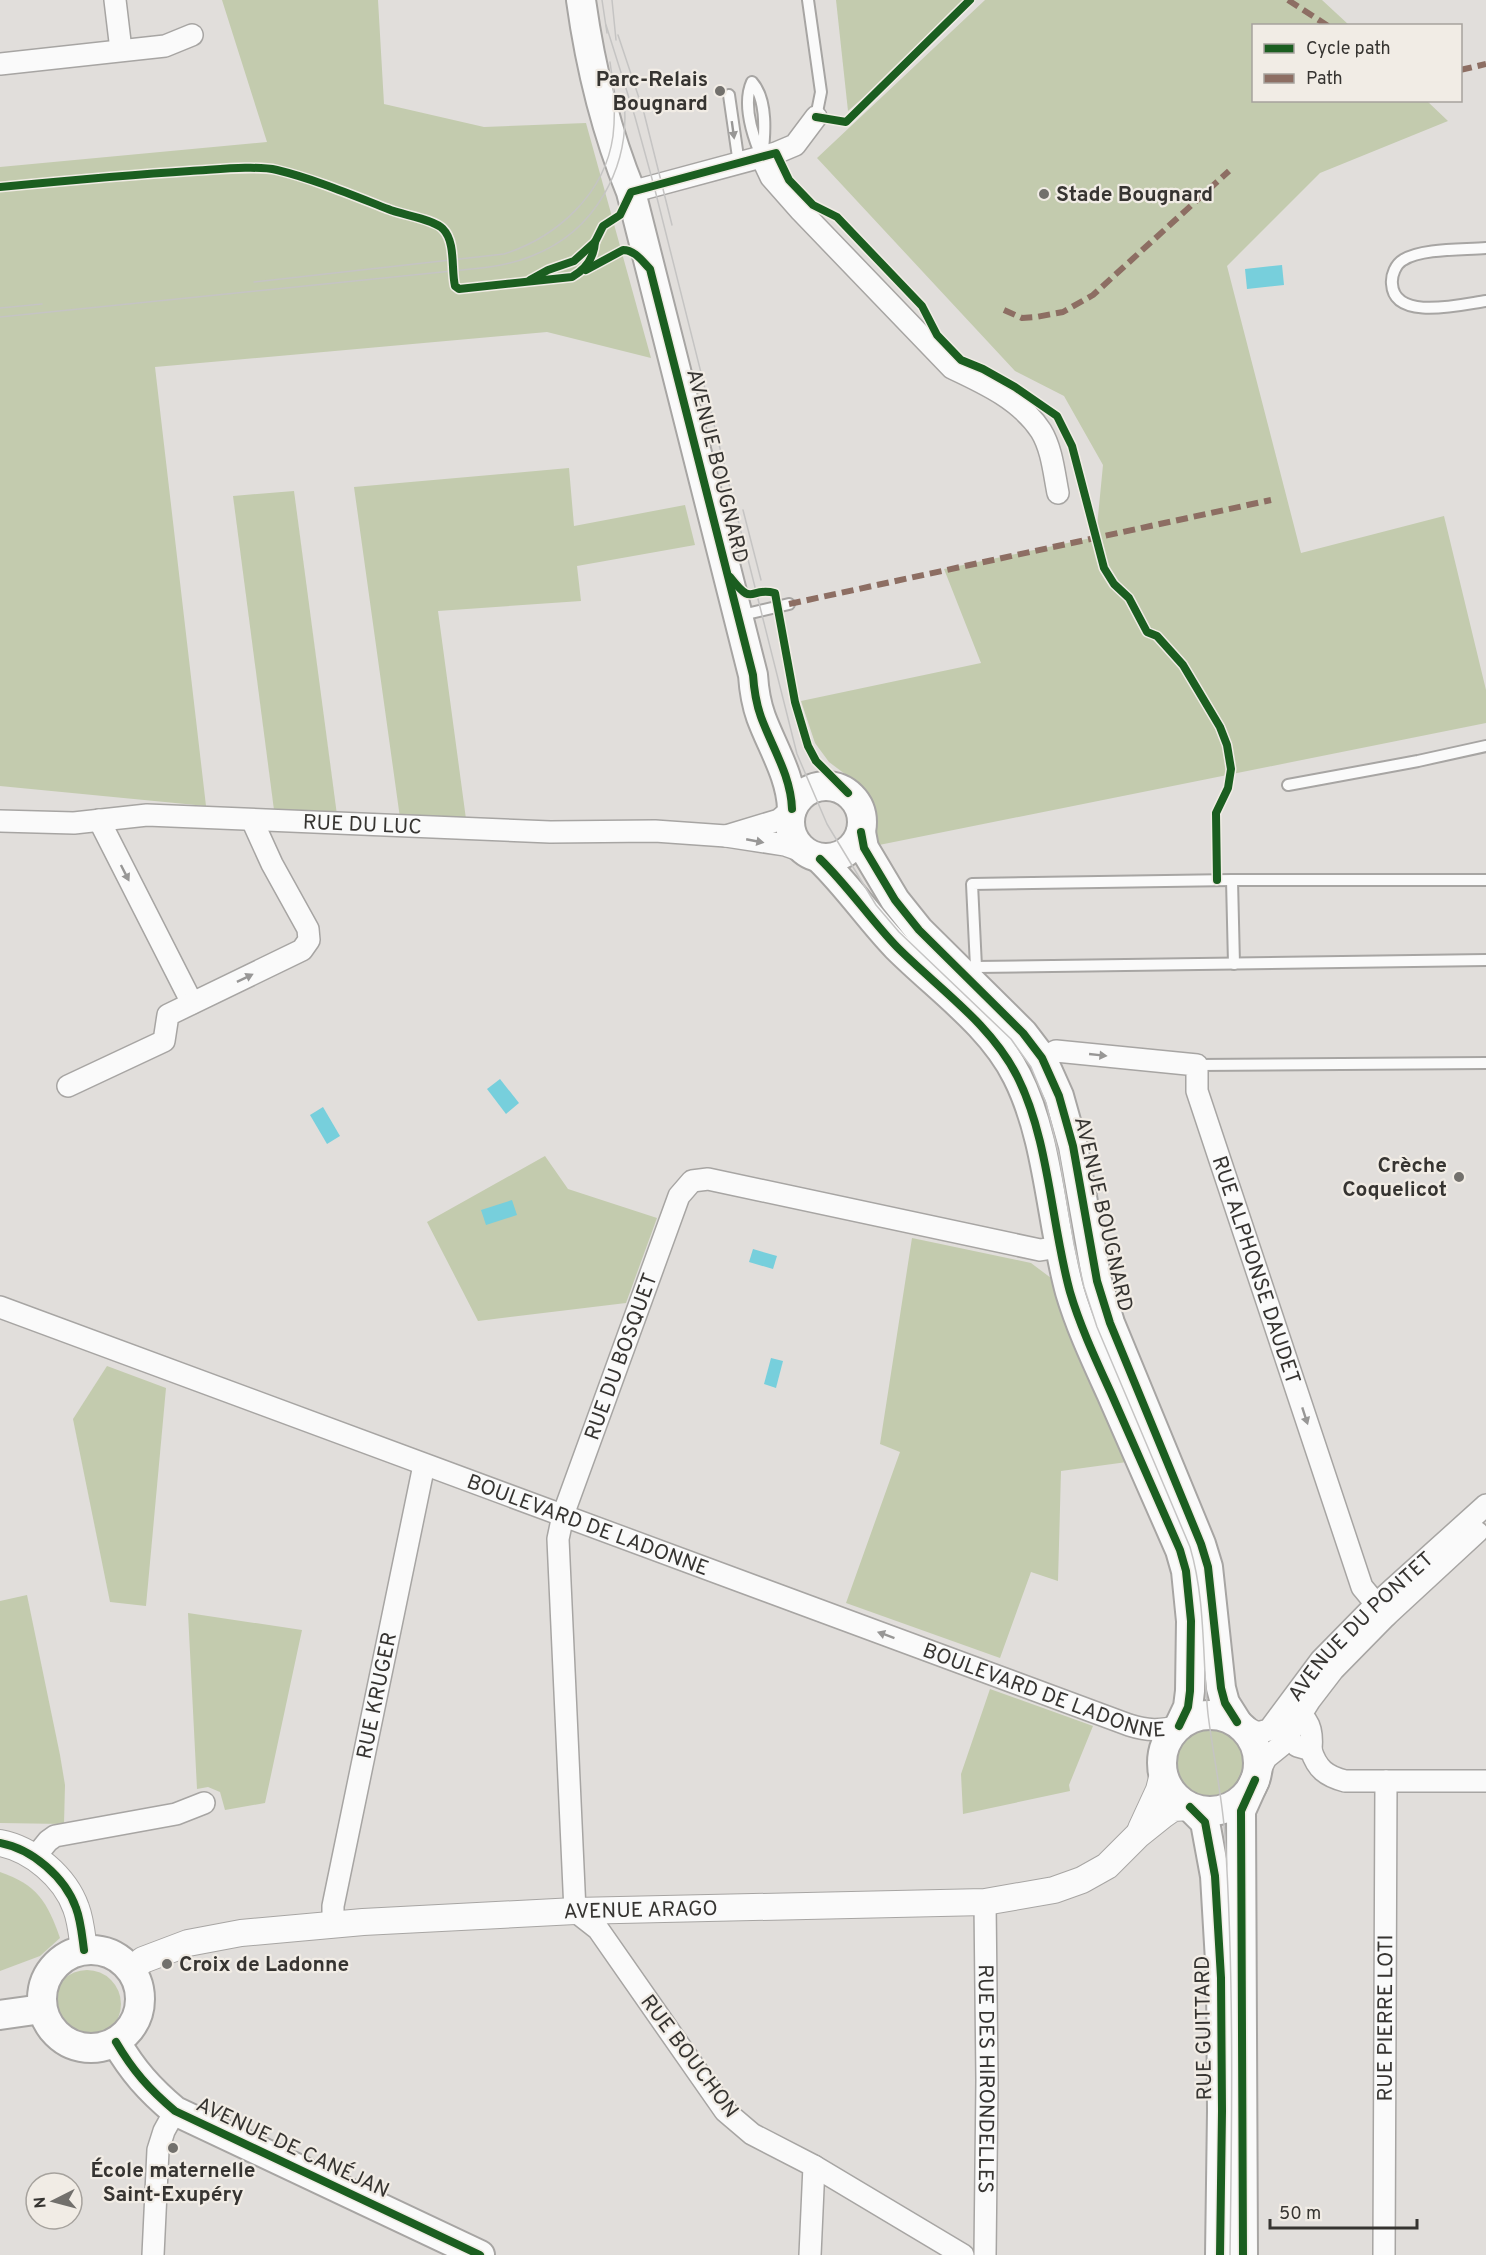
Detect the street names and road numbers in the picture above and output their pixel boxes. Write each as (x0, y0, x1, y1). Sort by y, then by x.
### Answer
street label: AVENUE BOUGNARD (679, 366, 754, 566)
street label: RUE DU LUC (302, 810, 422, 842)
street label: AVENUE BOUGNARD (1067, 1114, 1138, 1315)
street label: RUE ALPHONSE DAUDET (1205, 1153, 1306, 1388)
street label: RUE DU BOSQUET (579, 1270, 665, 1444)
street label: BOULEVARD DE LADONNE (463, 1469, 712, 1583)
street label: AVENUE DU PONTET (1283, 1547, 1440, 1707)
street label: RUE KRUGER (352, 1630, 404, 1762)
street label: BOULEVARD DE LADONNE (919, 1638, 1166, 1745)
street label: AVENUE ARAGO (563, 1896, 718, 1927)
street label: RUE PIERRE LOTI (1373, 1934, 1400, 2102)
street label: RUE GUITTARD (1190, 1955, 1219, 2101)
street label: RUE DES HIRONDELLES (971, 1964, 999, 2194)
street label: RUE BOUCHON (634, 1990, 744, 2124)
street label: AVENUE DE CANÉJAN (191, 2091, 394, 2205)

